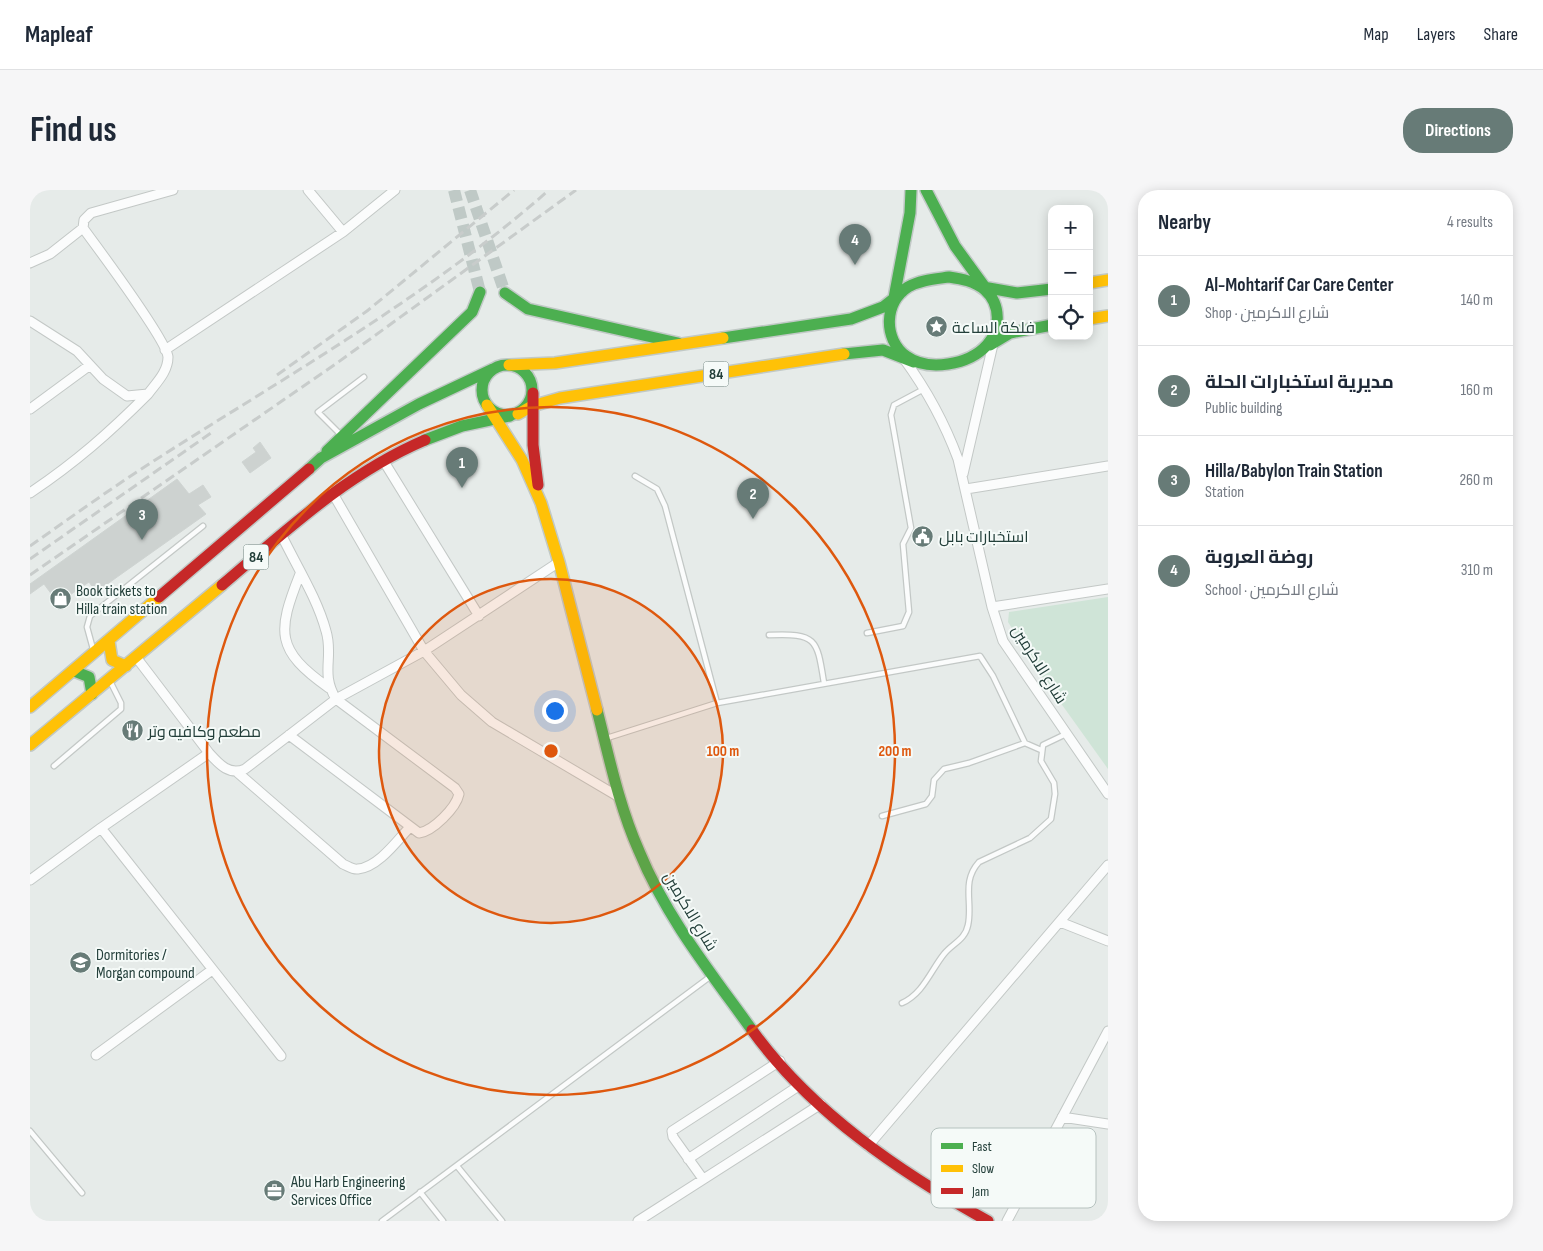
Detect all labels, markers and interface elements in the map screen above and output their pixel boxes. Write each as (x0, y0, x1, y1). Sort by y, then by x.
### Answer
text: Mapleaf (25, 20, 93, 49)
text: Map (1364, 24, 1389, 45)
text: Layers (1417, 24, 1456, 45)
text: Share (1484, 24, 1518, 45)
button: Directions (1403, 108, 1513, 153)
text: Find us (30, 109, 117, 152)
map controls (1048, 205, 1093, 340)
button: + (1048, 205, 1093, 250)
text: Nearby (1158, 210, 1211, 235)
text: 4 results (1447, 213, 1493, 232)
pin: 4 (839, 224, 871, 265)
button: − (1048, 250, 1093, 295)
text: Al-Mohtarif Car Care Center (1205, 274, 1394, 297)
text: 1 (1171, 291, 1177, 310)
text: 140 m (1461, 291, 1493, 310)
button: locate (1048, 295, 1093, 340)
text: Shop · شارع الاكرمين (1205, 304, 1329, 323)
place icon: فلكة الساعة (924, 315, 948, 339)
place label: فلكة الساعة (952, 319, 1035, 338)
road number: 84 (704, 362, 728, 386)
text: مديرية استخبارات الحلة (1205, 371, 1394, 394)
text: 2 (1170, 381, 1178, 400)
text: 160 m (1460, 381, 1493, 400)
text: Public building (1205, 399, 1282, 418)
pin: 1 (446, 447, 478, 488)
text: Hilla/Babylon Train Station (1205, 460, 1383, 483)
text: 3 (1170, 471, 1178, 490)
text: 260 m (1459, 471, 1493, 490)
pin: 2 (737, 478, 769, 519)
text: Station (1205, 483, 1244, 502)
pin: 3 (126, 499, 158, 540)
public building icon: استخبارات بابل (911, 524, 935, 548)
place label: استخبارات بابل (939, 528, 1028, 547)
road number: 84 (244, 544, 268, 570)
text: روضة العروبة (1205, 546, 1313, 569)
text: 4 (1170, 561, 1178, 580)
text: 310 m (1461, 561, 1493, 580)
text: School · شارع الاكرمين (1205, 581, 1339, 600)
place label: Book tickets to Hilla train station (76, 582, 167, 619)
shop icon: Book tickets to Hilla train station (48, 587, 72, 611)
street label: شارع الاكرمين (1006, 622, 1070, 708)
your location (542, 698, 568, 724)
restaurant icon: مطعم وكافيه وتر (120, 719, 144, 743)
place label: مطعم وكافيه وتر (147, 723, 261, 743)
centre of rings (542, 742, 560, 760)
text: 100 m (707, 742, 739, 761)
text: 200 m (878, 742, 912, 761)
street label: شارع الاكرمين (658, 869, 721, 955)
place label: Dormitories / Morgan compound (96, 946, 195, 983)
school or university icon: Dormitories / Morgan compound (68, 951, 92, 975)
legend (931, 1128, 1096, 1208)
text: Fast (972, 1138, 992, 1155)
text: Slow (972, 1160, 994, 1177)
place label: Abu Harb Engineering Services Office (290, 1173, 405, 1210)
office icon: Abu Harb Engineering Services Office (263, 1178, 287, 1202)
text: Jam (971, 1183, 989, 1200)

